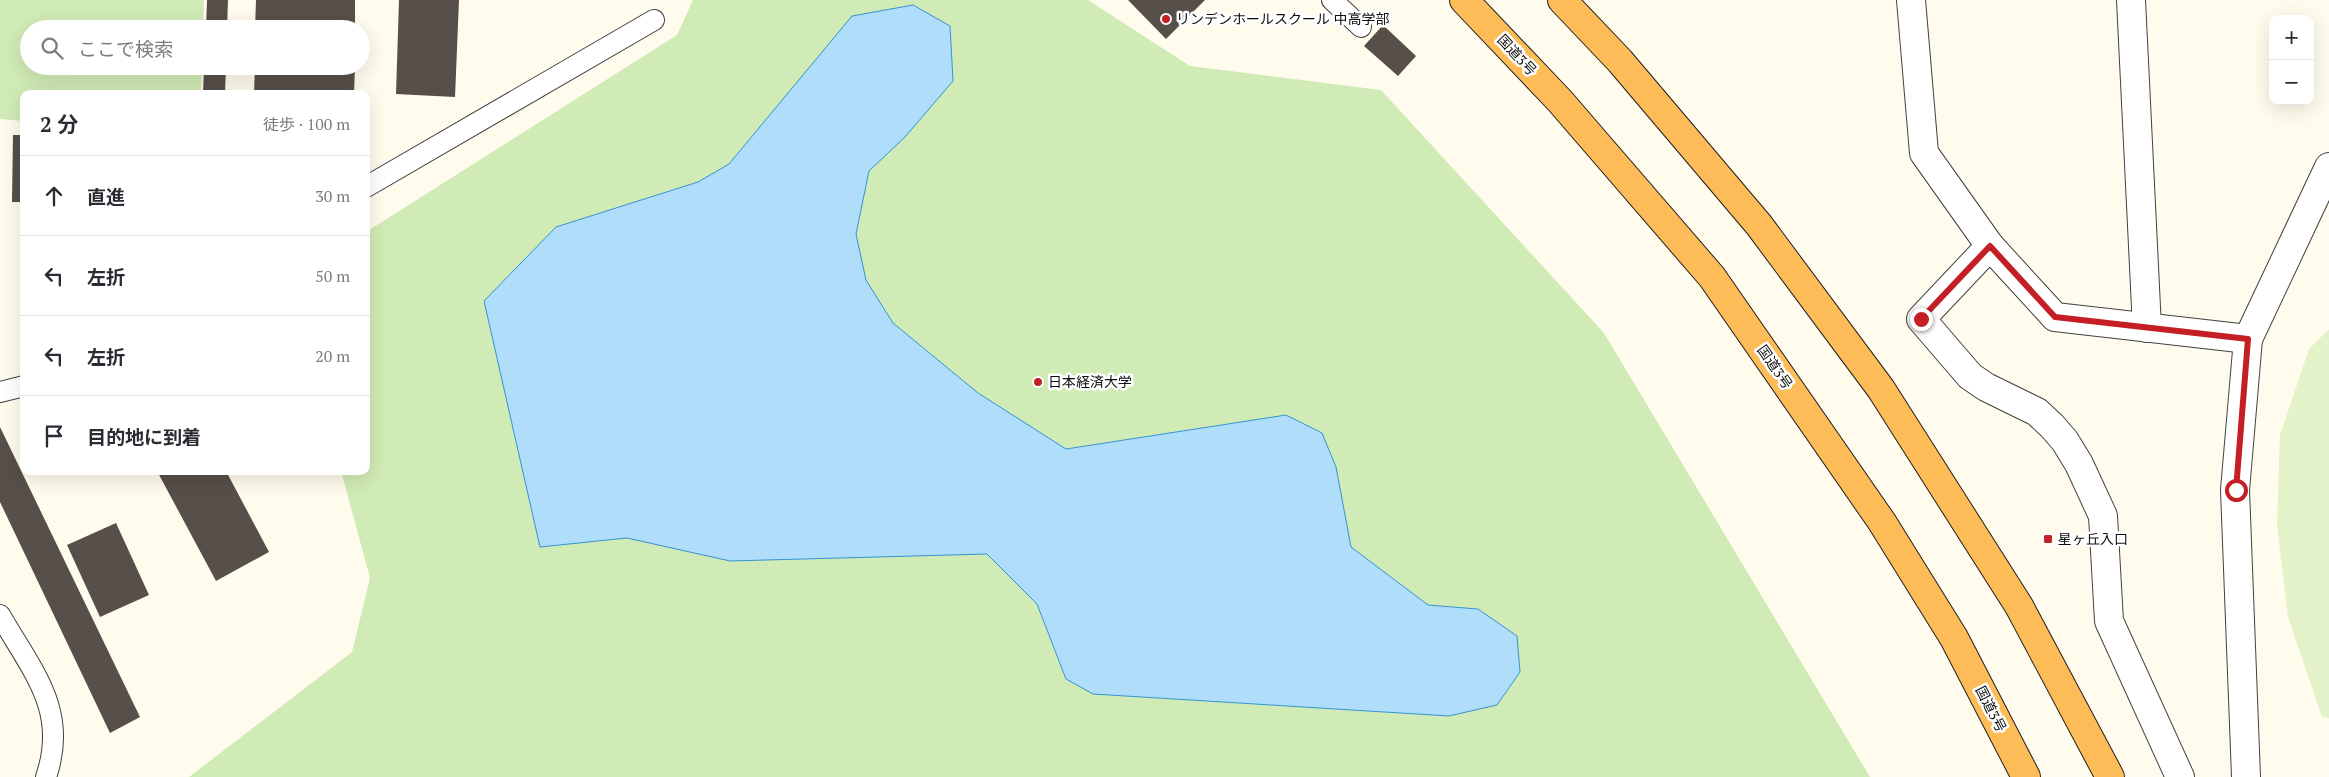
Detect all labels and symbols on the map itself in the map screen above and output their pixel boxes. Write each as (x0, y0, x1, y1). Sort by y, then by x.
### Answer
place label: リンデンホールスクール 中高学部 (1176, 9, 1389, 28)
marker: リンデンホールスクール 中高学部 (1160, 13, 1172, 25)
street label: 国道3号 (1494, 30, 1541, 79)
route end (1910, 308, 1933, 331)
street label: 国道3号 (1753, 341, 1797, 392)
place label: 日本経済大学 (1048, 372, 1132, 391)
marker: 日本経済大学 (1032, 376, 1044, 388)
route start (2225, 479, 2248, 502)
place label: 星ヶ丘入口 (2058, 529, 2128, 548)
marker: 星ヶ丘入口 (2042, 533, 2054, 545)
street label: 国道3号 (1972, 682, 2011, 735)

